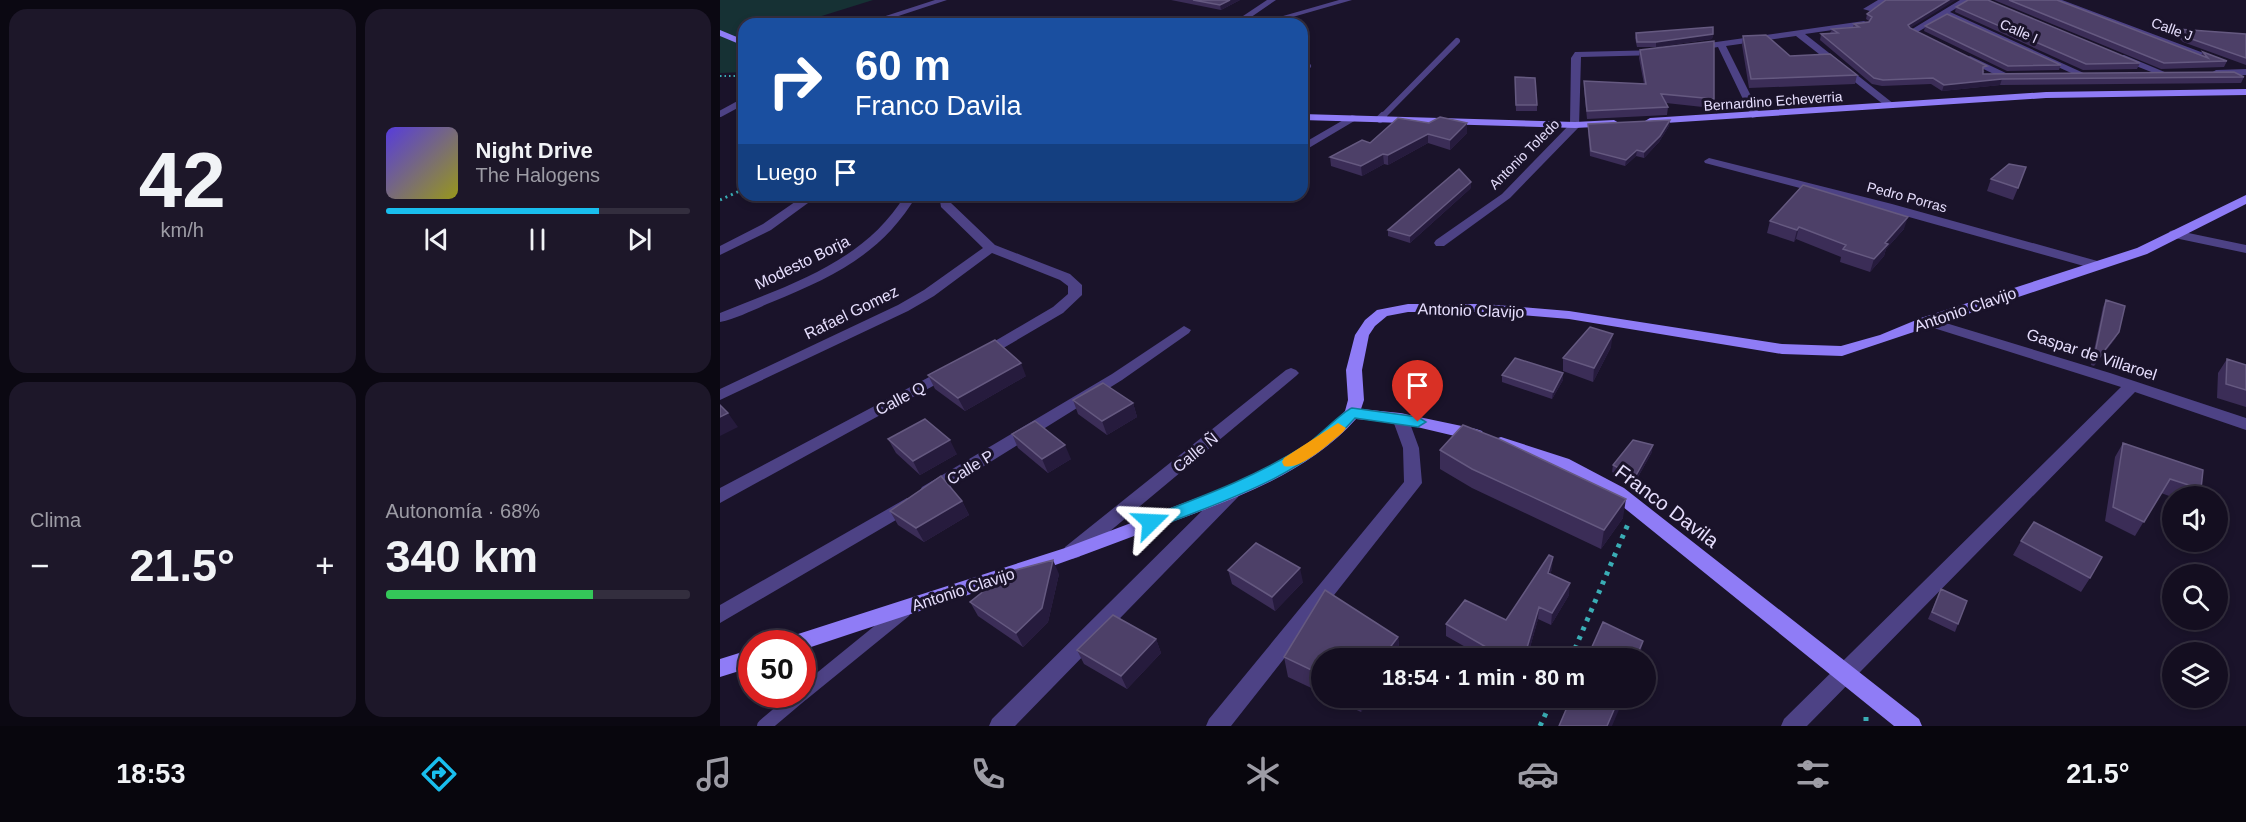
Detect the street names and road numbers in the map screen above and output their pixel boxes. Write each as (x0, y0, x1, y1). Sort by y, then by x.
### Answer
street label: Calle J (2149, 14, 2195, 44)
street label: Calle I (1998, 16, 2040, 46)
street label: Bernardino Echeverria (1703, 88, 1843, 114)
street label: Antonio Toledo (1486, 116, 1562, 192)
street label: Pedro Porras (1865, 179, 1949, 215)
street label: Modesto Borja (752, 232, 852, 293)
street label: Rafael Gomez (802, 282, 901, 343)
street label: Antonio Clavijo (1912, 284, 2018, 335)
street label: Antonio Clavijo (1417, 300, 1525, 321)
street label: Gaspar de Villaroel (2025, 325, 2159, 384)
street label: Calle Q (873, 378, 928, 418)
street label: Calle Ñ (1168, 428, 1221, 476)
street label: Calle P (944, 447, 997, 488)
street label: Franco Davila (1611, 460, 1724, 552)
street label: Antonio Clavijo (910, 565, 1017, 614)

